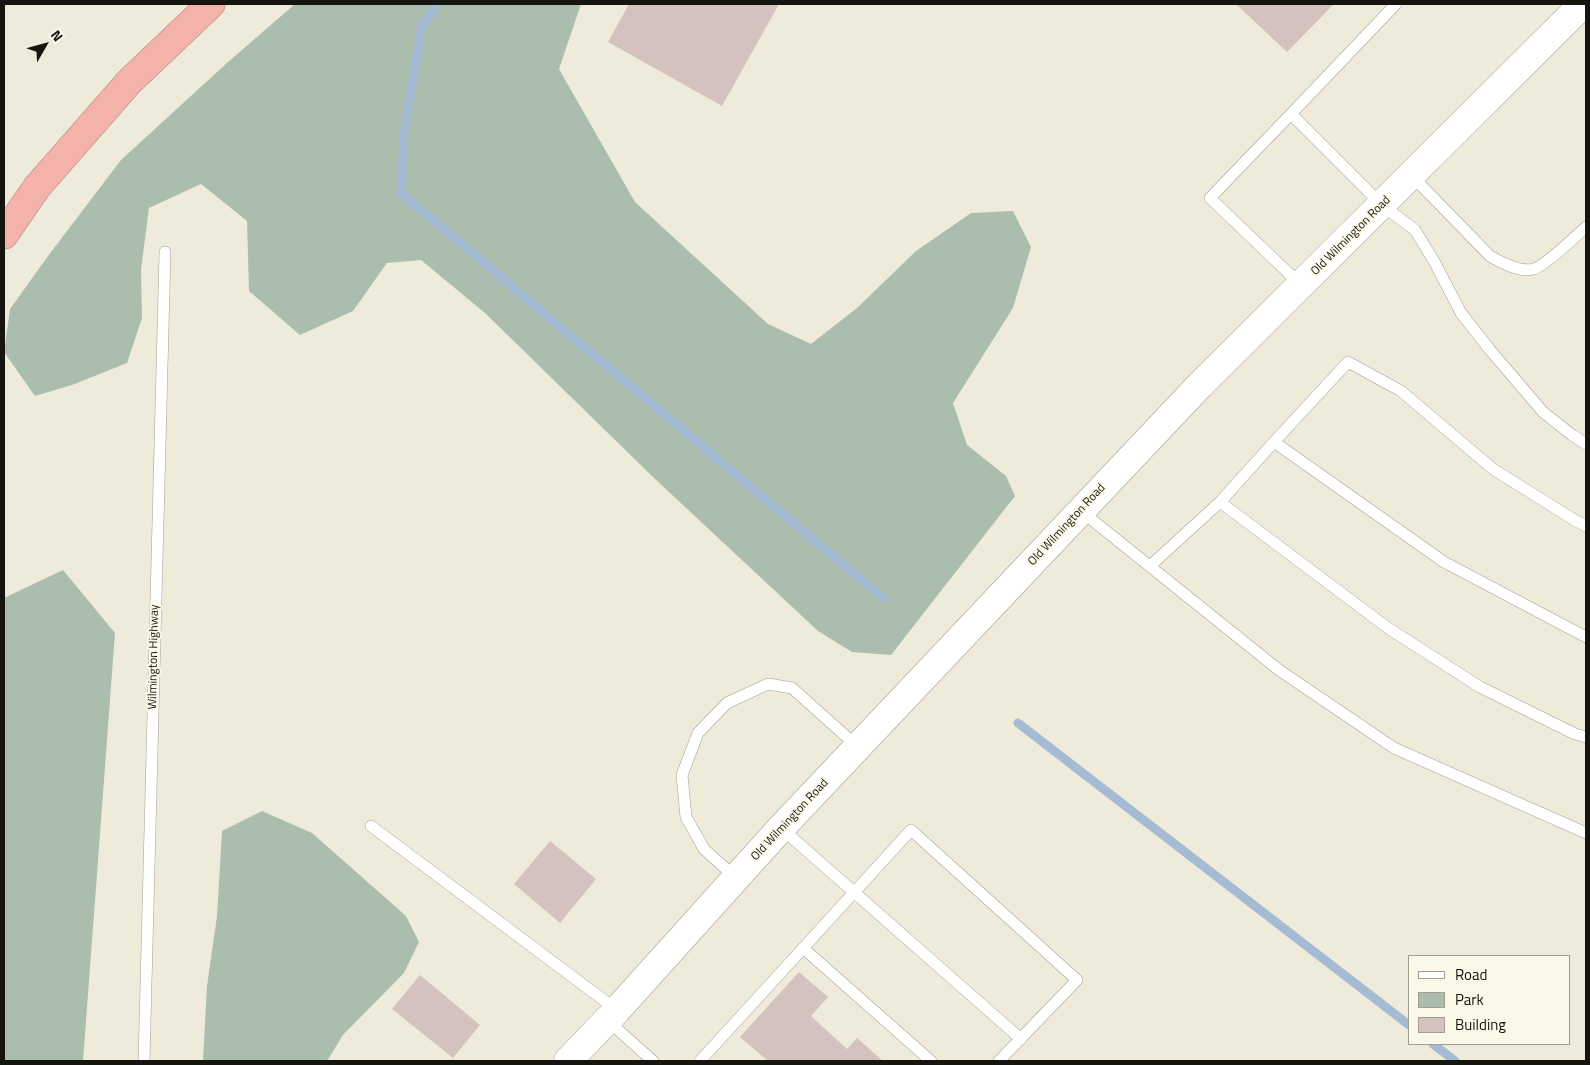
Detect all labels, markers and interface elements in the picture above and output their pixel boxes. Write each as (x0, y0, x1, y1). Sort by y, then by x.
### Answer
north arrow (20, 20, 70, 70)
text: N (46, 25, 68, 46)
street label: Old Wilmington Road (1308, 193, 1394, 279)
street label: Old Wilmington Road (1025, 481, 1109, 569)
street label: Wilmington Highway (146, 604, 162, 710)
street label: Old Wilmington Road (748, 776, 832, 864)
legend (1408, 955, 1570, 1045)
text: Road (1455, 963, 1487, 986)
text: Park (1455, 988, 1484, 1011)
text: Building (1455, 1013, 1506, 1036)

